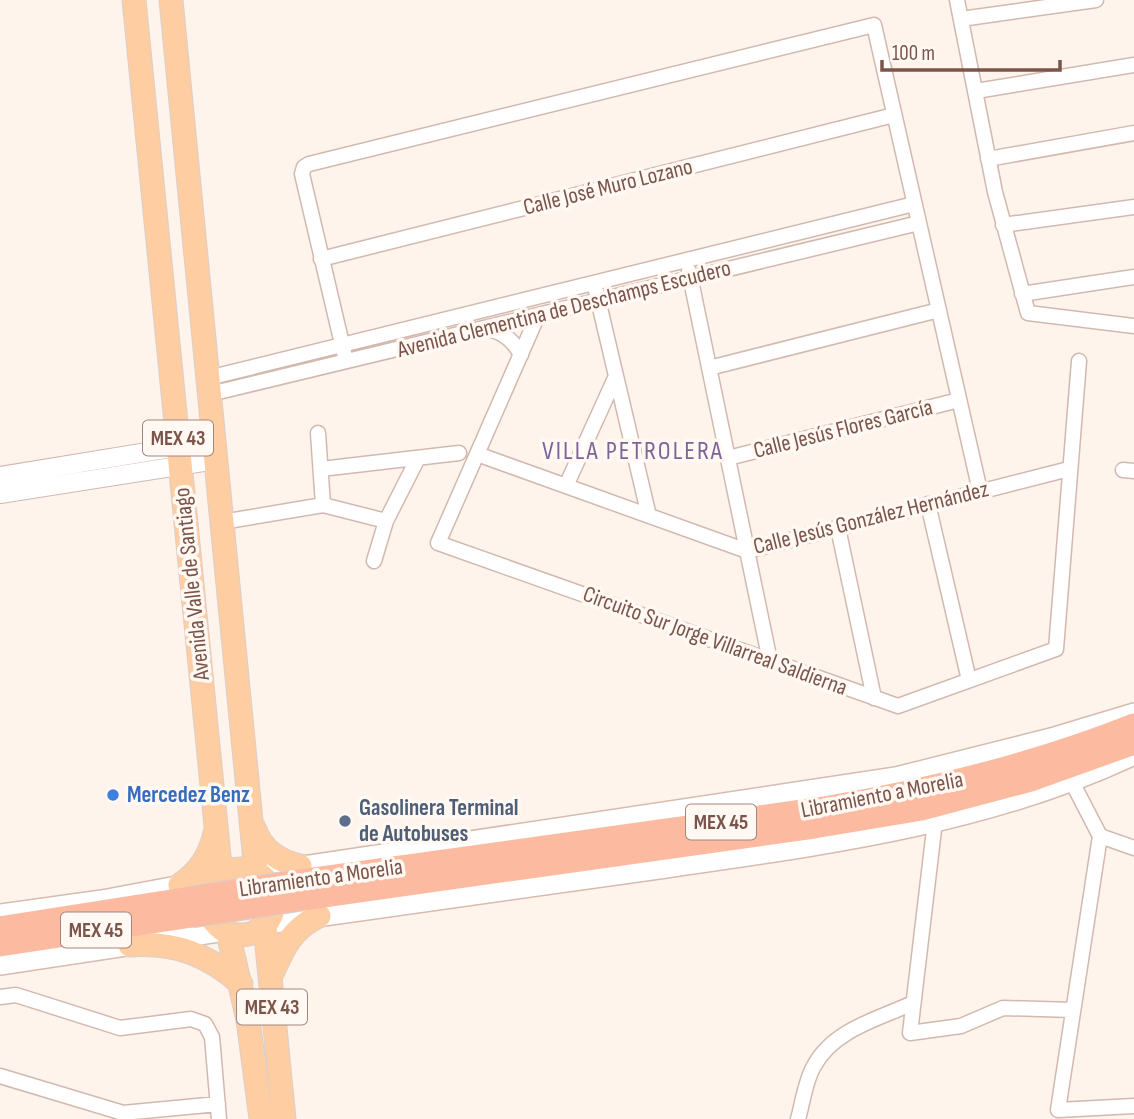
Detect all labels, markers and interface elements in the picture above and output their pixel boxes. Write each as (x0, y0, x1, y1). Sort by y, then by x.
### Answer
scale bar (882, 28, 1060, 72)
text: 100 m (892, 41, 935, 66)
street label: Calle José Muro Lozano (521, 152, 695, 222)
street label: Avenida Clementina de Deschamps Escudero (393, 254, 734, 364)
street label: Calle Jesús Flores García (751, 393, 935, 465)
road number: MEX 43 (143, 420, 213, 456)
district label: VILLA PETROLERA (542, 436, 724, 467)
street label: Calle Jesús González Hernández (750, 475, 992, 561)
street label: Avenida Valle de Santiago (168, 486, 216, 683)
street label: Circuito Sur Jorge Villarreal Saldierna (579, 580, 851, 702)
street label: Libramiento a Morelia (798, 766, 966, 824)
place label: Mercedez Benz (127, 781, 250, 809)
marker: Mercedez Benz (105, 787, 121, 803)
place label: Gasolinera Terminal de Autobuses (359, 794, 519, 848)
road number: MEX 45 (686, 804, 756, 840)
marker: Gasolinera Terminal de Autobuses (337, 813, 353, 829)
street label: Libramiento a Morelia (237, 853, 405, 903)
road number: MEX 45 (61, 912, 131, 948)
road number: MEX 43 (237, 990, 307, 1024)

